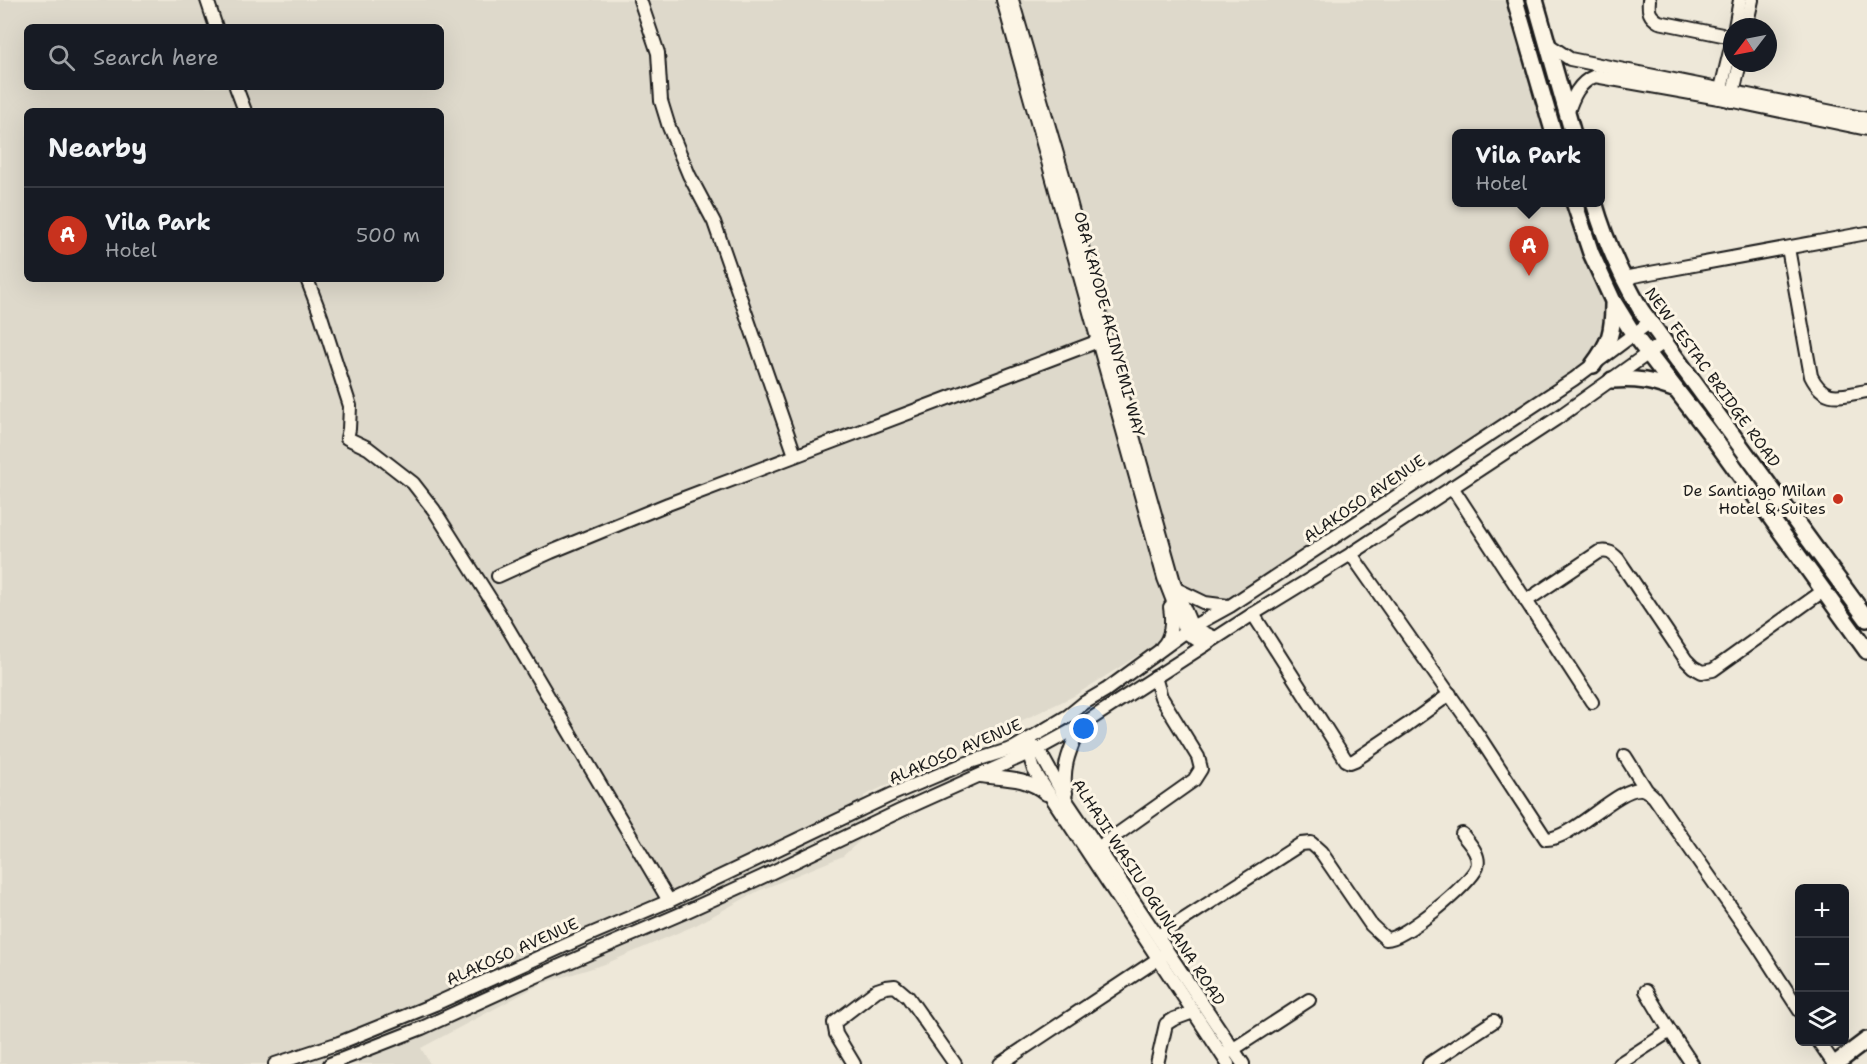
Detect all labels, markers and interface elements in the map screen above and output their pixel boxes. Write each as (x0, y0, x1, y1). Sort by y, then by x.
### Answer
north arrow (1723, 18, 1777, 72)
search box (24, 24, 444, 90)
icon: search (45, 41, 78, 74)
text: Search here (93, 43, 219, 72)
popup (1452, 129, 1605, 207)
text: Nearby (48, 130, 147, 165)
text: Vila Park (1476, 141, 1581, 170)
text: Hotel (1476, 170, 1527, 196)
text: Vila Park (105, 208, 211, 237)
street label: OBA KAYODE AKINYEMI WAY (1069, 209, 1150, 439)
text: A (60, 222, 75, 248)
text: 500 m (356, 222, 420, 248)
pin: A (1510, 226, 1549, 276)
text: Hotel (105, 237, 157, 263)
street label: NEW FESTAC BRIDGE ROAD (1640, 283, 1785, 472)
street label: ALAKOSO AVENUE (1299, 450, 1429, 547)
place label: De Santiago Milan Hotel & Suites (1683, 480, 1826, 519)
marker: De Santiago Milan Hotel & Suites (1831, 492, 1845, 506)
street label: ALAKOSO AVENUE (885, 714, 1025, 789)
your location (1069, 714, 1098, 743)
street label: ALHAJI WASIU OGUNLANA ROAD (1067, 775, 1230, 1010)
map controls (1795, 884, 1849, 1046)
button: + (1795, 884, 1849, 938)
street label: ALAKOSO AVENUE (443, 913, 582, 990)
button: − (1795, 938, 1849, 992)
button: layers (1795, 992, 1849, 1046)

